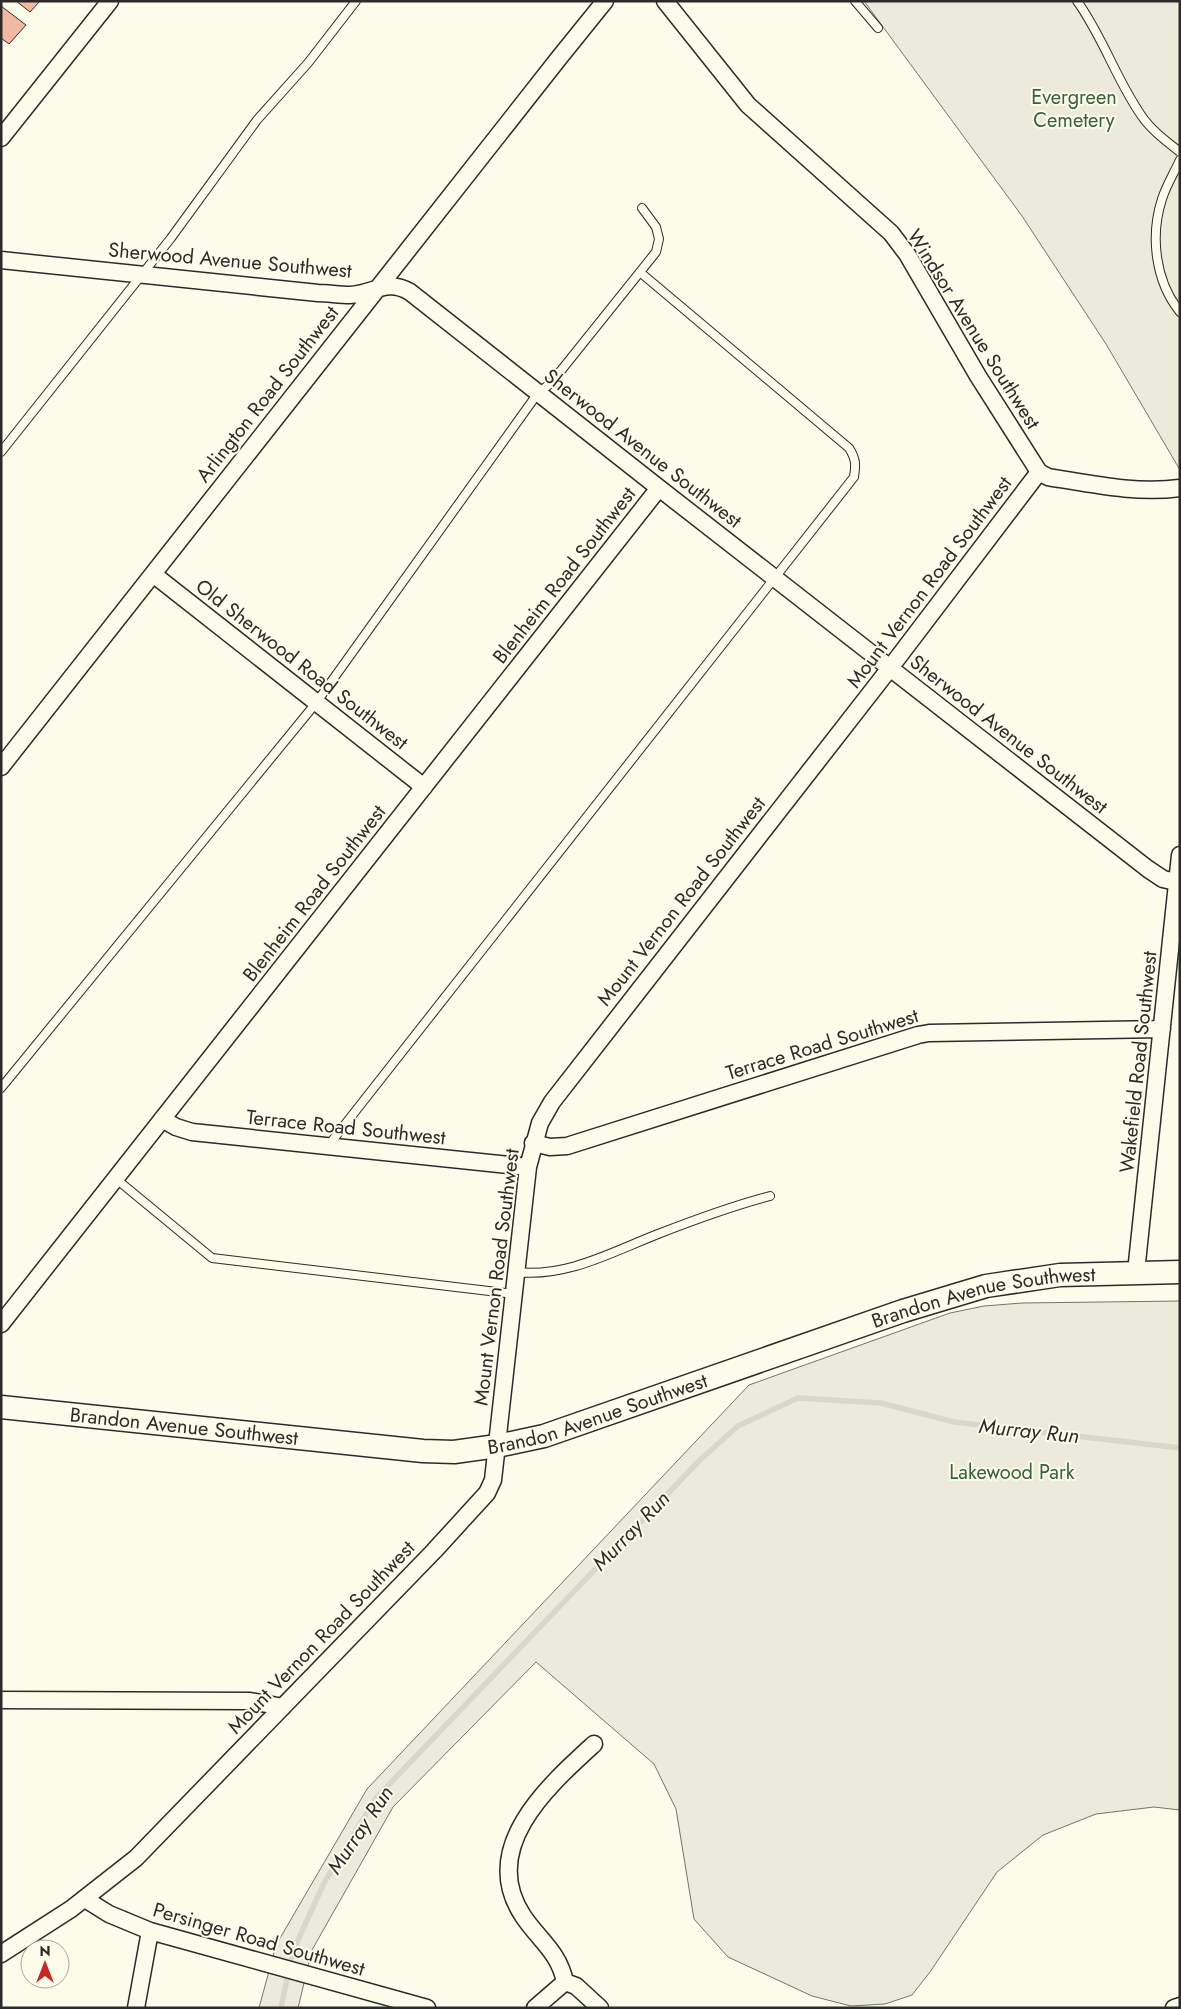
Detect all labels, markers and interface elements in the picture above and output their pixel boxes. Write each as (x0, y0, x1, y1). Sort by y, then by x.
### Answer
park label: Evergreen Cemetery (1031, 83, 1117, 135)
street label: Windsor Avenue Southwest (900, 224, 1047, 435)
street label: Sherwood Avenue Southwest (107, 235, 353, 286)
street label: Arlington Road Southwest (189, 300, 346, 489)
street label: Sherwood Avenue Southwest (538, 362, 748, 535)
street label: Mount Vernon Road Southwest (840, 470, 1019, 694)
street label: Blenheim Road Southwest (486, 481, 643, 670)
street label: Old Sherwood Road Southwest (189, 572, 414, 757)
street label: Sherwood Avenue Southwest (904, 648, 1114, 821)
street label: Mount Vernon Road Southwest (590, 790, 773, 1012)
street label: Blenheim Road Southwest (236, 799, 393, 988)
street label: Wakefield Road Southwest (1112, 950, 1165, 1174)
street label: Terrace Road Southwest (722, 1001, 922, 1088)
street label: Terrace Road Southwest (245, 1103, 447, 1152)
street label: Mount Vernon Road Southwest (466, 1147, 527, 1407)
street label: Brandon Avenue Southwest (868, 1260, 1096, 1336)
street label: Brandon Avenue Southwest (486, 1366, 711, 1462)
street label: Brandon Avenue Southwest (68, 1400, 300, 1453)
water label: Murray Run (977, 1411, 1081, 1451)
park label: Lakewood Park (949, 1458, 1075, 1487)
water label: Murray Run (585, 1484, 677, 1578)
street label: Mount Vernon Road Southwest (221, 1534, 422, 1740)
water label: Murray Run (319, 1780, 401, 1880)
street label: Persinger Road Southwest (150, 1895, 368, 1984)
north arrow (20, 1939, 70, 1989)
text: N (39, 1941, 51, 1961)

